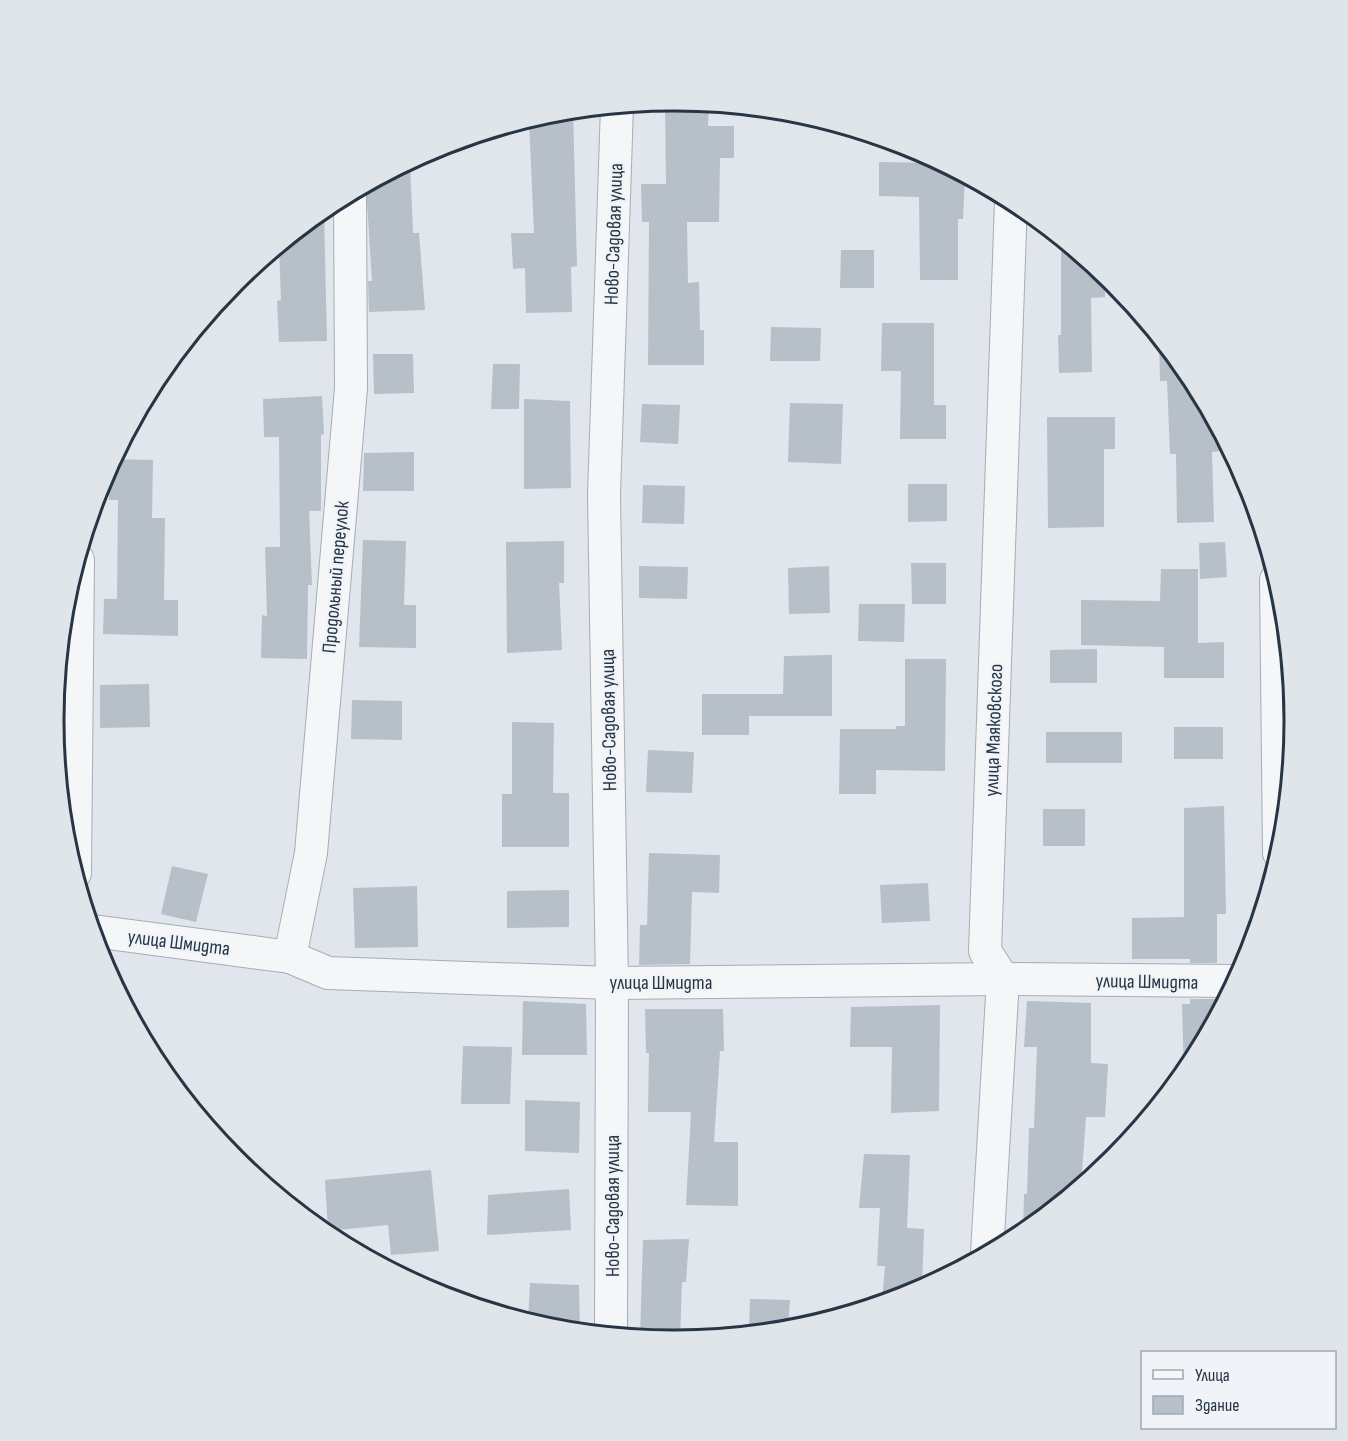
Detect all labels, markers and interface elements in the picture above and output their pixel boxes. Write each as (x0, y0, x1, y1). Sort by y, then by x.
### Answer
street label: Ново-Садовая улица (600, 163, 628, 305)
street label: Продольный переулок (317, 500, 355, 654)
street label: Ново-Садовая улица (596, 649, 622, 791)
street label: улица Маяковского (980, 663, 1008, 797)
street label: улица Шмидта (126, 925, 231, 961)
street label: улица Шмидта (1095, 969, 1199, 995)
street label: улица Шмидта (610, 971, 712, 995)
street label: Ново-Садовая улица (601, 1135, 625, 1277)
legend (1141, 1351, 1336, 1429)
text: Улица (1195, 1365, 1230, 1386)
text: Здание (1195, 1395, 1240, 1416)

